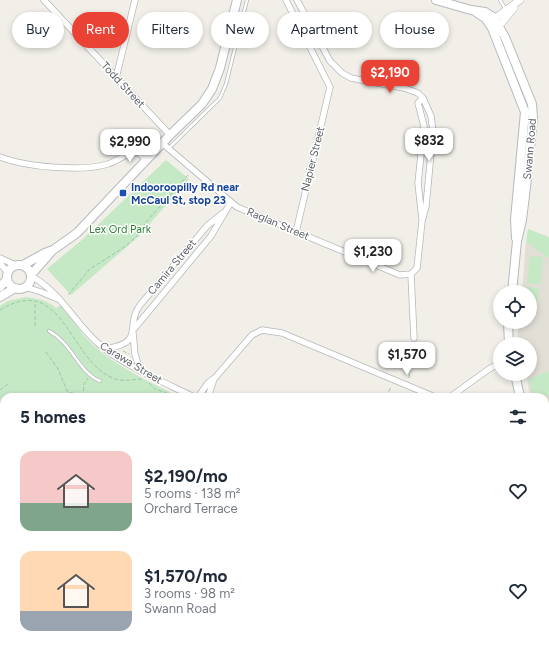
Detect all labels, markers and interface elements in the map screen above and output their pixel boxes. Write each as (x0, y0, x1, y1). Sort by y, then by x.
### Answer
chip: Buy (12, 12, 64, 48)
chip: Rent (72, 12, 129, 48)
chip: Filters (137, 12, 203, 48)
chip: New (211, 12, 269, 48)
chip: Apartment (277, 12, 372, 48)
chip: House (380, 12, 449, 48)
street label: Todd Street (98, 59, 148, 111)
pin: $2,190 (357, 60, 423, 94)
text: $2,190 (370, 65, 410, 80)
street label: Swann Road (521, 118, 539, 180)
street label: Napier Street (299, 125, 327, 193)
pin: $832 (405, 128, 453, 162)
pin: $2,990 (97, 129, 163, 163)
text: $832 (414, 133, 444, 148)
text: $2,990 (109, 134, 151, 149)
place label: Indooroopilly Rd near McCaul St, stop 23 (131, 181, 240, 207)
marker: Indooroopilly Rd near McCaul St, stop 23 (118, 188, 128, 198)
street label: Raglan Street (245, 205, 311, 243)
park label: Lex Ord Park (89, 223, 152, 236)
street label: Camira Street (145, 237, 199, 297)
pin: $1,230 (340, 239, 406, 273)
text: $1,230 (353, 244, 393, 259)
map controls (493, 285, 537, 381)
button: locate (493, 285, 537, 329)
button: layers (493, 337, 537, 381)
street label: Carawa Street (97, 339, 165, 387)
pin: $1,570 (374, 342, 440, 376)
text: $1,570 (387, 347, 427, 362)
icon: filters (507, 406, 529, 428)
text: 5 homes (20, 407, 86, 427)
text: $2,190/mo (144, 466, 228, 486)
icon: home (52, 467, 100, 515)
icon: heart (507, 480, 529, 502)
text: 5 rooms · 138 m² (144, 486, 240, 501)
text: Orchard Terrace (144, 501, 238, 516)
text: $1,570/mo (144, 566, 227, 586)
icon: home (52, 567, 100, 615)
icon: heart (507, 580, 529, 602)
text: 3 rooms · 98 m² (144, 586, 235, 601)
text: Swann Road (144, 601, 216, 616)

